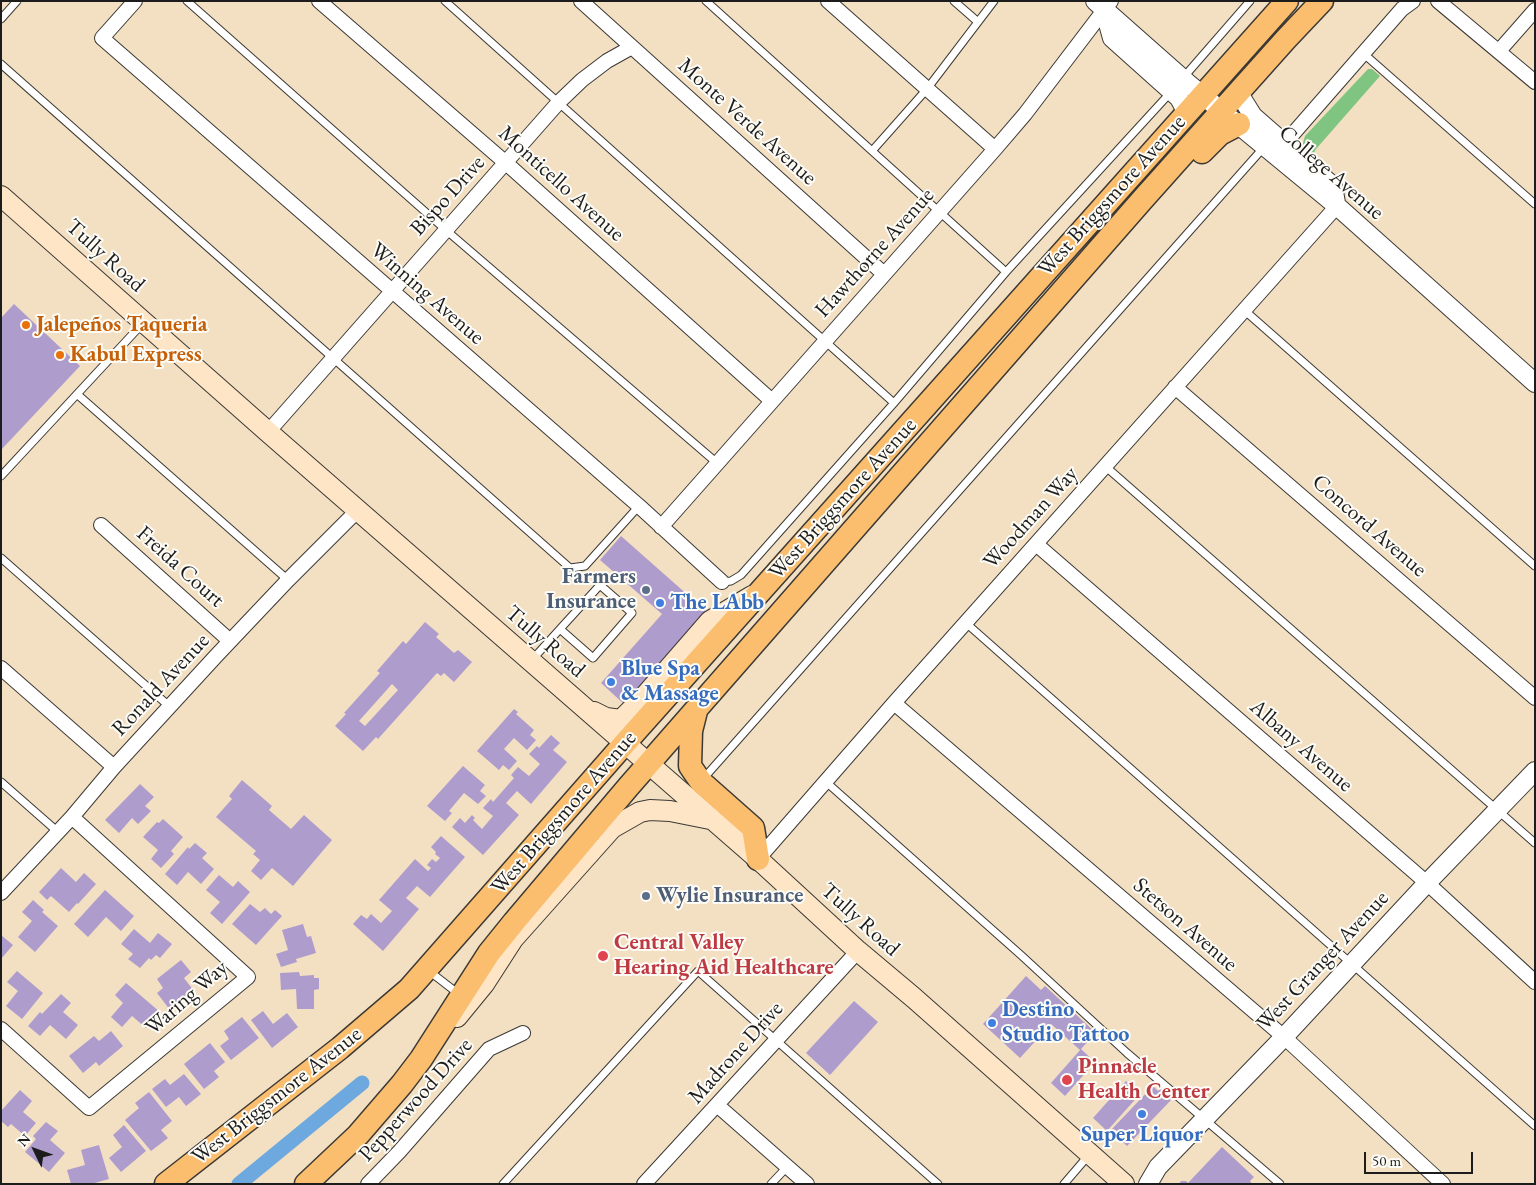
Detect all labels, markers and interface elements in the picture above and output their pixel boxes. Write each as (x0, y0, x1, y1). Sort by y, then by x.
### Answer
street label: Monte Verde Avenue (672, 53, 822, 191)
street label: West Briggsmore Avenue (1032, 110, 1192, 282)
street label: College Avenue (1273, 120, 1389, 226)
street label: Monticello Avenue (493, 121, 629, 247)
street label: Bispo Drive (405, 150, 491, 242)
street label: Hawthorne Avenue (810, 183, 940, 323)
street label: Tully Road (60, 214, 150, 298)
street label: Winning Avenue (365, 237, 489, 351)
place label: Jalepeños Taqueria (36, 312, 207, 338)
marker: Jalepeños Taqueria (20, 319, 32, 331)
place label: Kabul Express (70, 342, 202, 368)
marker: Kabul Express (54, 349, 66, 361)
street label: West Briggsmore Avenue (763, 413, 923, 585)
street label: Woodman Way (978, 461, 1084, 575)
street label: Concord Avenue (1306, 469, 1432, 583)
street label: Freida Court (131, 521, 229, 613)
place label: Farmers Insurance (546, 564, 636, 616)
marker: Farmers Insurance (640, 584, 652, 596)
place label: The LAbb (670, 590, 764, 616)
marker: The LAbb (654, 597, 666, 609)
street label: Tully Road (500, 600, 590, 684)
street label: Ronald Avenue (107, 628, 215, 742)
place label: Blue Spa & Massage (621, 656, 719, 708)
marker: Blue Spa & Massage (605, 676, 617, 688)
street label: Albany Avenue (1244, 694, 1358, 798)
street label: West Briggsmore Avenue (486, 726, 642, 900)
street label: Stetson Avenue (1127, 872, 1243, 978)
street label: Tully Road (815, 878, 905, 962)
place label: Wylie Insurance (656, 883, 803, 909)
street label: West Granger Avenue (1251, 886, 1395, 1036)
marker: Wylie Insurance (640, 890, 652, 902)
place label: Central Valley Hearing Aid Healthcare (614, 930, 834, 981)
marker: Central Valley Hearing Aid Healthcare (596, 949, 610, 963)
street label: Waring Way (140, 955, 234, 1041)
street label: Madrone Drive (683, 996, 789, 1110)
place label: Destino Studio Tattoo (1002, 997, 1129, 1048)
marker: Destino Studio Tattoo (986, 1017, 998, 1029)
street label: West Briggsmore Avenue (187, 1021, 367, 1171)
street label: Pepperwood Drive (354, 1033, 478, 1167)
place label: Pinnacle Health Center (1078, 1054, 1209, 1106)
marker: Pinnacle Health Center (1060, 1073, 1074, 1087)
marker: Super Liquor (1136, 1108, 1148, 1120)
place label: Super Liquor (1081, 1122, 1203, 1148)
north arrow (10, 1125, 60, 1175)
text: N (13, 1130, 34, 1150)
scale bar (1366, 1142, 1475, 1174)
text: 50 m (1372, 1151, 1401, 1170)

